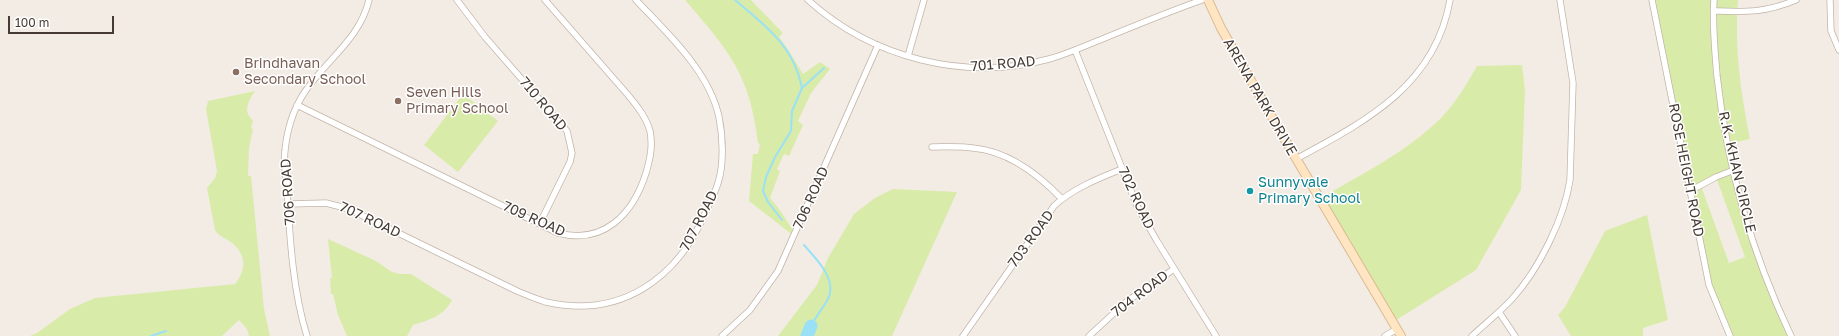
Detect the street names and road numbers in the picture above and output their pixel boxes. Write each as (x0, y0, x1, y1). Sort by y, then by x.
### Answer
street label: ARENA PARK DRIVE (1220, 35, 1300, 159)
street label: 701 ROAD (970, 53, 1036, 75)
street label: 710 ROAD (516, 74, 570, 134)
street label: ROSE HEIGHT ROAD (1665, 102, 1707, 238)
street label: R.K. KHAN CIRCLE (1715, 110, 1759, 234)
street label: 706 ROAD (277, 158, 299, 226)
street label: 706 ROAD (790, 164, 832, 232)
street label: 702 ROAD (1114, 164, 1158, 232)
street label: 707 ROAD (677, 188, 721, 254)
street label: 707 ROAD (337, 198, 403, 242)
street label: 709 ROAD (500, 198, 568, 240)
street label: 703 ROAD (1005, 207, 1057, 271)
street label: 704 ROAD (1108, 267, 1172, 321)

